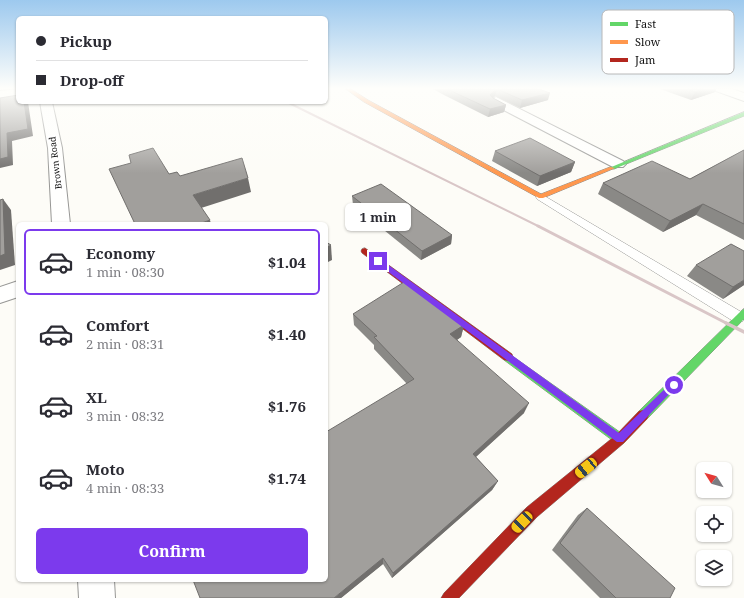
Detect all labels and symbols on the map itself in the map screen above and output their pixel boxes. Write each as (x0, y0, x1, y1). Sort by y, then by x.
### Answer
legend (602, 10, 734, 74)
text: Fast (635, 16, 656, 31)
text: Slow (635, 34, 661, 49)
text: Jam (634, 52, 656, 67)
street label: Brown Road (45, 135, 65, 190)
callout: 1 min (345, 203, 411, 231)
route end (369, 252, 387, 270)
route start (665, 376, 683, 394)
car (573, 456, 599, 480)
north arrow (696, 462, 732, 498)
car (509, 509, 535, 535)

